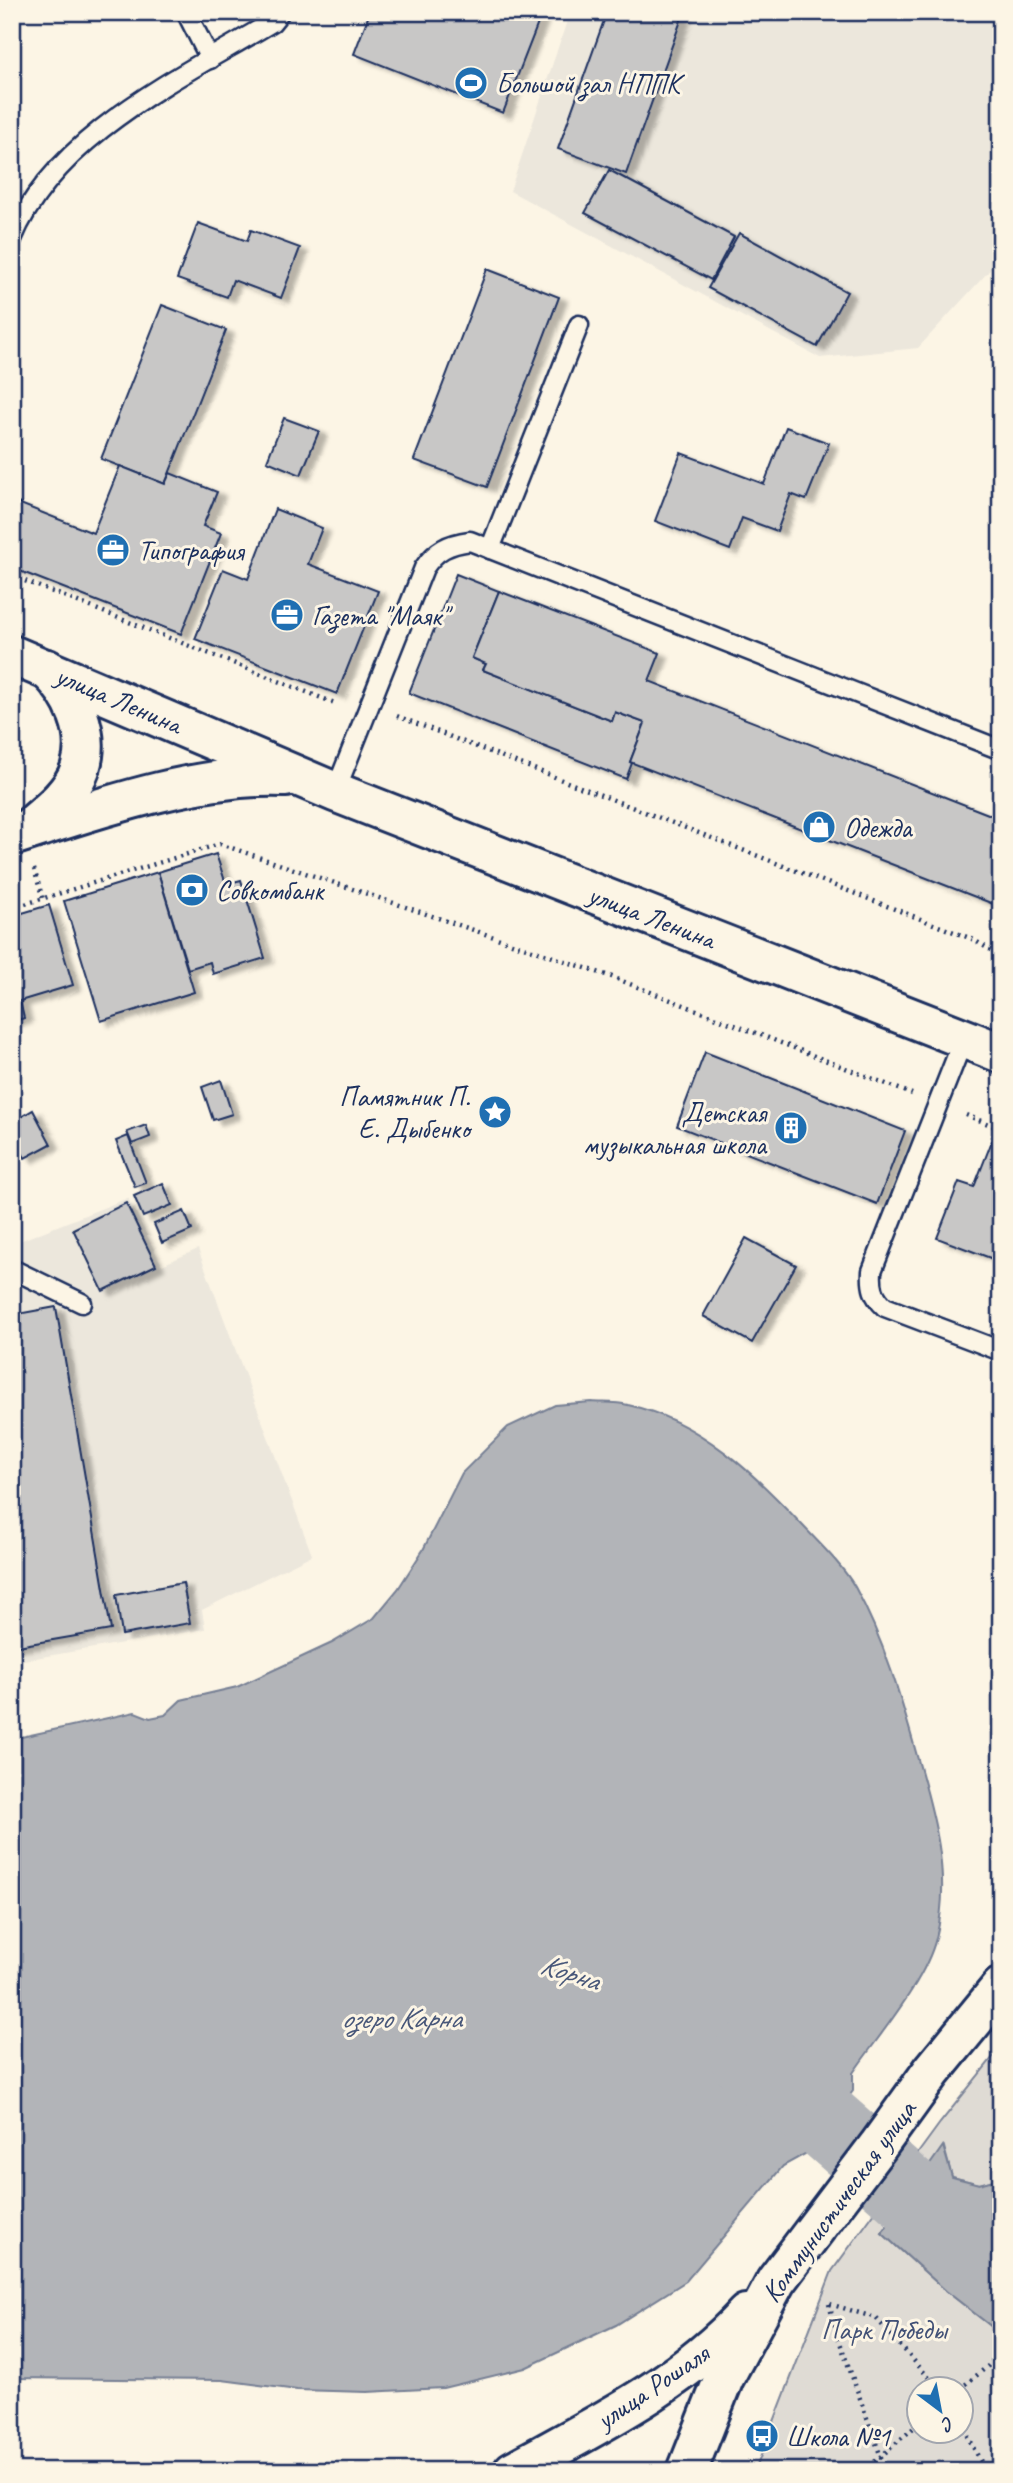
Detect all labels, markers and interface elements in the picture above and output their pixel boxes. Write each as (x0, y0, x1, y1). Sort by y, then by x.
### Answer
sports icon: Большой зал НППК (452, 64, 490, 102)
place label: Большой зал НППК (496, 66, 686, 102)
office icon: Типография (94, 531, 132, 569)
place label: Типография (138, 533, 246, 568)
office icon: Газета "Маяк" (268, 596, 306, 634)
place label: Газета "Маяк" (312, 598, 453, 634)
street label: улица Ленина (49, 657, 189, 743)
shop icon: Одежда (800, 808, 838, 846)
place label: Одежда (844, 810, 913, 845)
bank icon: Совкомбанк (173, 871, 211, 909)
place label: Совкомбанк (216, 873, 325, 908)
street label: улица Ленина (582, 876, 723, 958)
place label: Памятник П. Е. Дыбенко (339, 1079, 473, 1146)
place icon: Памятник П. Е. Дыбенко (476, 1093, 514, 1131)
place label: Детская музыкальная школа (583, 1095, 768, 1162)
building icon: Детская музыкальная школа (772, 1109, 810, 1147)
water label: Корна (536, 1945, 607, 2000)
water label: озеро Карна (341, 1999, 464, 2037)
street label: Коммунистическая улица (753, 2092, 924, 2309)
park label: Парк Победы (821, 2312, 949, 2347)
street label: улица Рошаля (587, 2335, 717, 2438)
north arrow (904, 2374, 974, 2444)
text: С (936, 2411, 959, 2438)
bus stop icon: Школа №1 (743, 2417, 781, 2455)
place label: Школа №1 (786, 2419, 892, 2454)

